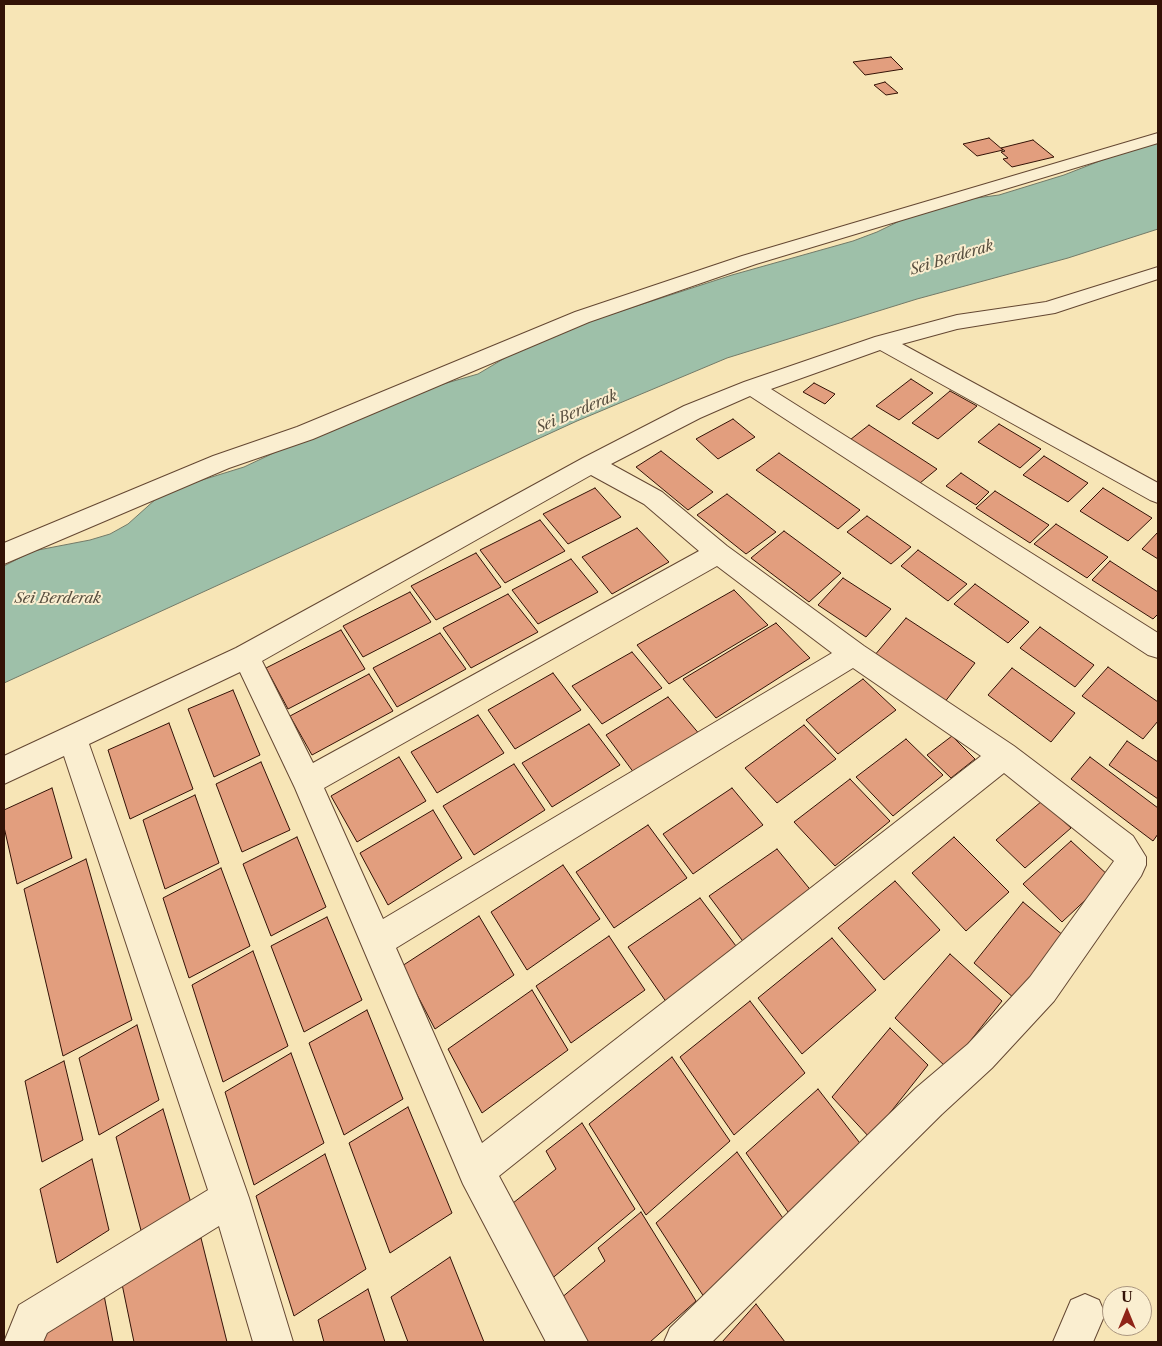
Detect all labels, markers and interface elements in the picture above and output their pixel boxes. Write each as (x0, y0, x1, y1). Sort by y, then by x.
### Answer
water label: Sei Berderak (908, 237, 996, 279)
water label: Sei Berderak (534, 387, 620, 437)
water label: Sei Berderak (15, 590, 101, 608)
north arrow (1102, 1286, 1152, 1336)
text: U (1121, 1288, 1133, 1306)

